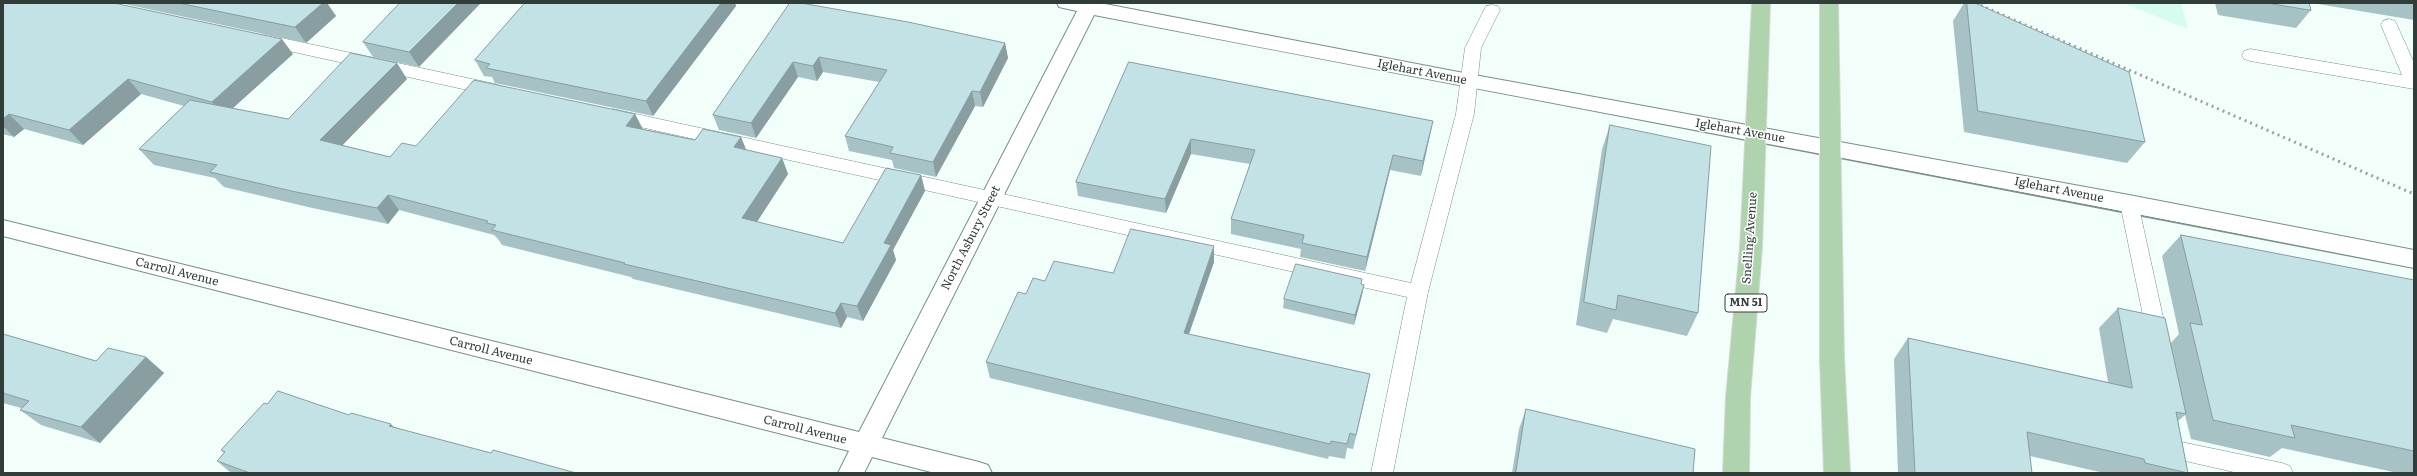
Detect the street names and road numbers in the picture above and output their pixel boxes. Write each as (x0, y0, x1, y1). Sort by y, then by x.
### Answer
street label: Iglehart Avenue (1376, 56, 1468, 88)
street label: Iglehart Avenue (1694, 116, 1786, 146)
street label: Iglehart Avenue (2013, 174, 2105, 206)
street label: North Asbury Street (938, 183, 1004, 293)
street label: Snelling Avenue (1740, 191, 1760, 285)
street label: Carroll Avenue (134, 255, 220, 289)
road number: MN 51 (1725, 294, 1767, 312)
street label: Carroll Avenue (448, 334, 534, 368)
street label: Carroll Avenue (762, 413, 848, 447)

